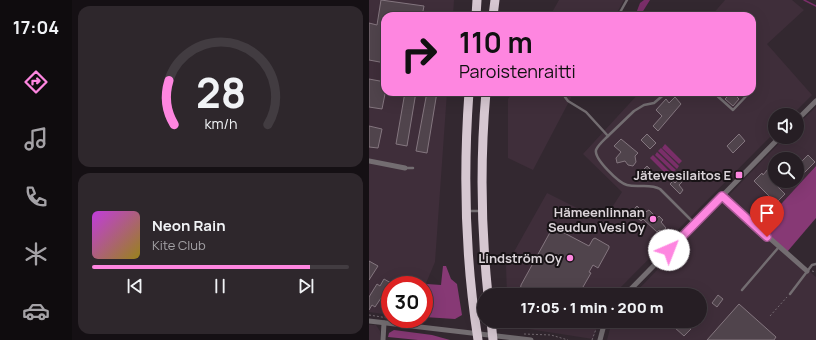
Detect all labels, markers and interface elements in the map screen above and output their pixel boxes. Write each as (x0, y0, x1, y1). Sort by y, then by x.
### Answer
text: 17:04 (13, 15, 59, 39)
text: 110 m (459, 23, 533, 61)
icon: right (393, 28, 445, 80)
text: Paroistenraitti (459, 59, 576, 83)
text: 28 (195, 63, 246, 119)
icon: directions (22, 68, 50, 96)
map controls (768, 108, 804, 188)
button: sound (768, 108, 804, 144)
text: km/h (204, 113, 237, 132)
icon: music (22, 125, 50, 153)
button: search (768, 152, 804, 188)
place label: Jätevesilaitos E (634, 166, 731, 184)
marker: Jätevesilaitos E (734, 170, 744, 180)
icon: phone (22, 183, 50, 211)
pin (750, 196, 784, 237)
icon: arrive (756, 202, 778, 224)
place label: Hämeenlinnan Seudun Vesi Oy (548, 203, 646, 236)
marker: Hämeenlinnan Seudun Vesi Oy (648, 214, 658, 224)
text: Neon Rain (152, 215, 226, 236)
position arrow (648, 229, 690, 271)
text: Kite Club (152, 236, 206, 254)
icon: climate (22, 240, 50, 268)
place label: Lindström Oy (478, 249, 563, 267)
marker: Lindström Oy (565, 253, 575, 263)
icon: previous (124, 275, 146, 297)
icon: pause (209, 275, 231, 297)
icon: next (295, 275, 317, 297)
speed limit sign: 30 (381, 276, 433, 328)
icon: car (22, 297, 50, 325)
text: 17:05 · 1 min · 200 m (520, 297, 664, 318)

